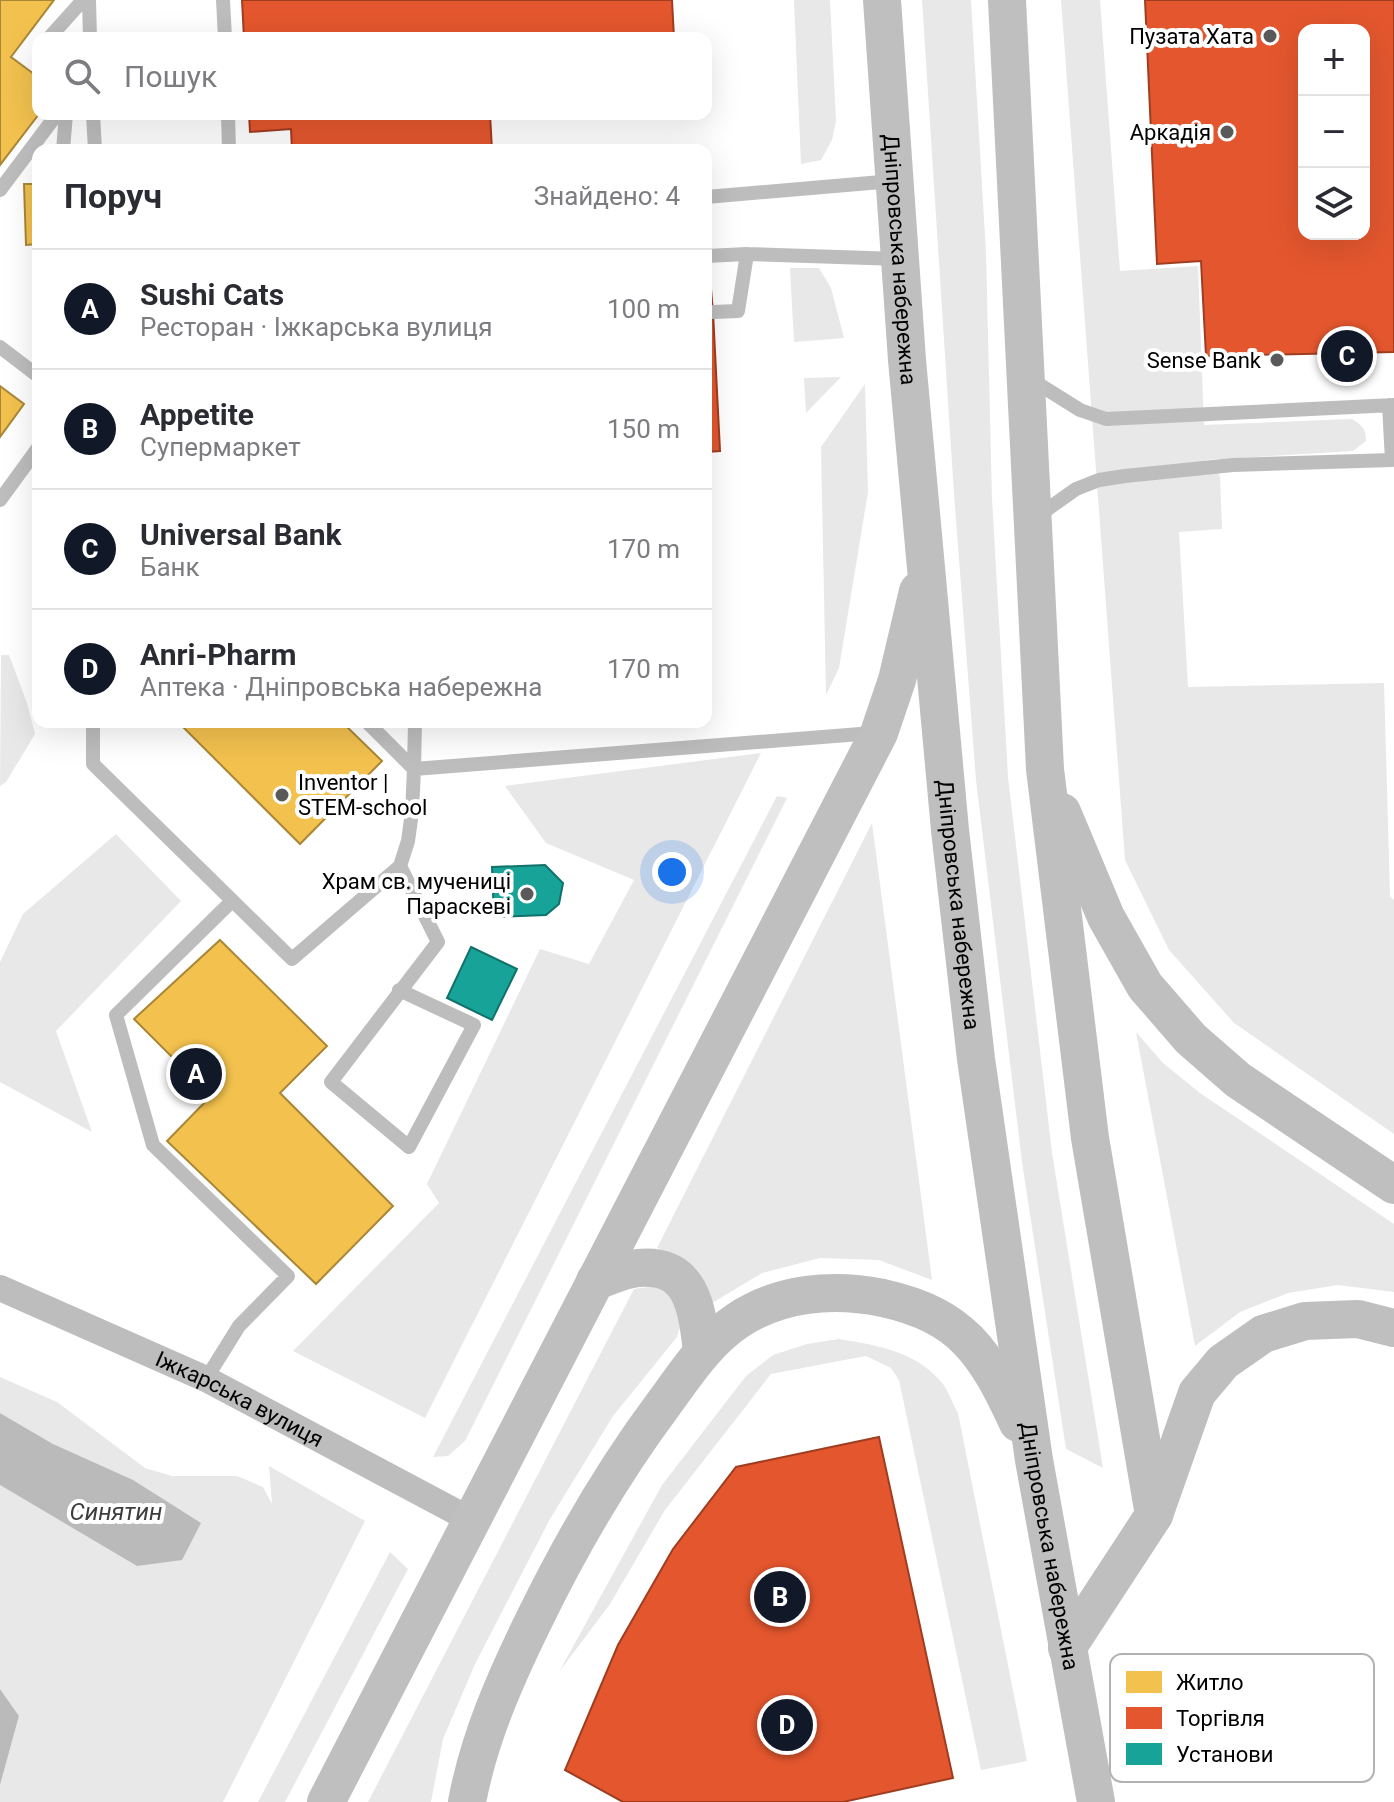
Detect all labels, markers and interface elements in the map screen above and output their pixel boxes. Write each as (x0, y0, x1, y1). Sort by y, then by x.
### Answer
place label: Пузата Хата (1129, 24, 1254, 49)
map controls (1298, 24, 1370, 240)
button: + (1298, 24, 1370, 96)
marker: Пузата Хата (1261, 27, 1279, 45)
search box (32, 32, 712, 120)
icon: search (60, 54, 104, 98)
text: Пошук (124, 59, 217, 94)
button: − (1298, 96, 1370, 168)
place label: Аркадія (1130, 120, 1211, 145)
marker: Аркадія (1218, 123, 1236, 141)
street label: Дніпровська набережна (878, 133, 921, 386)
button: layers (1298, 168, 1370, 240)
text: Поруч (64, 176, 162, 216)
text: Знайдено: 4 (534, 181, 680, 211)
text: Sushi Cats (140, 277, 284, 312)
text: A (81, 294, 99, 324)
text: 100 m (607, 294, 680, 324)
text: Ресторан · Іжкарська вулиця (140, 312, 492, 342)
pin: C (1321, 326, 1373, 386)
place label: Sense Bank (1147, 348, 1262, 373)
marker: Sense Bank (1268, 351, 1286, 369)
text: Appetite (140, 397, 254, 432)
text: B (82, 414, 98, 444)
text: 150 m (607, 414, 680, 444)
text: Супермаркет (140, 432, 301, 462)
text: Universal Bank (140, 517, 342, 552)
text: C (81, 534, 99, 564)
text: 170 m (607, 534, 680, 564)
text: Банк (140, 552, 200, 582)
text: Anri-Pharm (140, 637, 296, 672)
text: D (82, 654, 98, 684)
text: 170 m (607, 654, 680, 684)
text: Аптека · Дніпровська набережна (140, 672, 542, 702)
place label: Inventor | STEM-school (298, 770, 427, 820)
street label: Дніпровська набережна (932, 778, 985, 1031)
marker: Inventor | STEM-school (273, 786, 291, 804)
your location (652, 852, 692, 892)
place label: Храм св. мучениці Параскеві (322, 869, 511, 919)
marker: Храм св. мучениці Параскеві (518, 885, 536, 903)
pin: A (170, 1044, 222, 1104)
street label: Іжкарська вулиця (152, 1346, 328, 1452)
street label: Дніпровська набережна (1016, 1420, 1084, 1672)
water label: Синятин (70, 1498, 162, 1526)
pin: B (754, 1567, 806, 1627)
legend (1110, 1654, 1374, 1782)
text: Житло (1176, 1670, 1244, 1695)
pin: D (761, 1695, 813, 1755)
text: Торгівля (1176, 1706, 1265, 1731)
text: Установи (1176, 1742, 1274, 1767)

